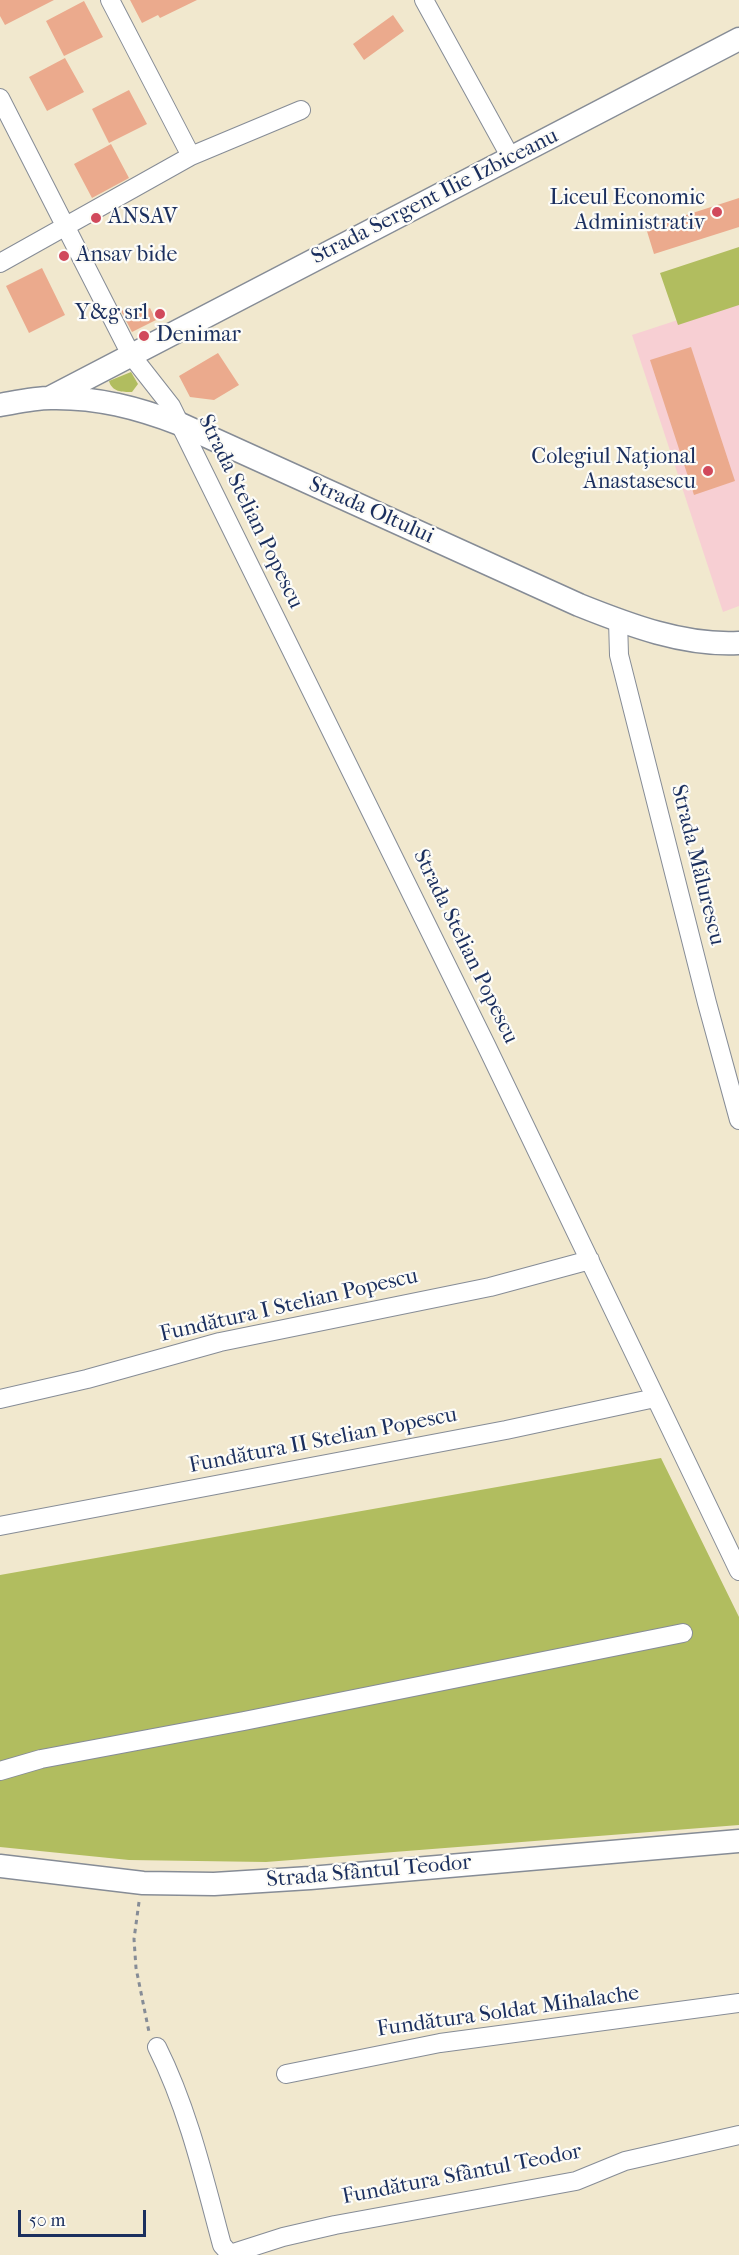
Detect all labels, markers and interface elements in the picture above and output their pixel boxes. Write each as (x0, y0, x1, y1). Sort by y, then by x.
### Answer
street label: Strada Sergent Ilie Izbiceanu (307, 123, 563, 271)
place label: Liceul Economic Administrativ (549, 186, 705, 237)
place label: ANSAV (108, 205, 177, 231)
marker: Liceul Economic Administrativ (710, 205, 724, 219)
marker: ANSAV (89, 211, 103, 225)
place label: Ansav bide (76, 243, 177, 269)
marker: Ansav bide (57, 249, 71, 263)
place label: Y&g srl (75, 301, 148, 327)
marker: Y&g srl (153, 307, 167, 321)
place label: Denimar (156, 323, 241, 349)
marker: Denimar (137, 329, 151, 343)
street label: Strada Stelian Popescu (191, 411, 309, 613)
place label: Colegiul Național Anastasescu (531, 445, 696, 496)
marker: Colegiul Național Anastasescu (701, 464, 715, 478)
street label: Strada Oltului (304, 472, 438, 550)
street label: Strada Mălurescu (664, 782, 730, 948)
street label: Strada Stelian Popescu (406, 846, 524, 1048)
street label: Fundătura I Stelian Popescu (157, 1263, 421, 1349)
street label: Fundătura II Stelian Popescu (187, 1402, 459, 1480)
street label: Strada Sfântul Teodor (265, 1850, 473, 1894)
street label: Fundătura Soldat Mihalache (375, 1981, 641, 2043)
street label: Fundătura Sfântul Teodor (340, 2139, 584, 2211)
scale bar (21, 2198, 148, 2236)
text: 50 m (29, 2210, 65, 2231)

